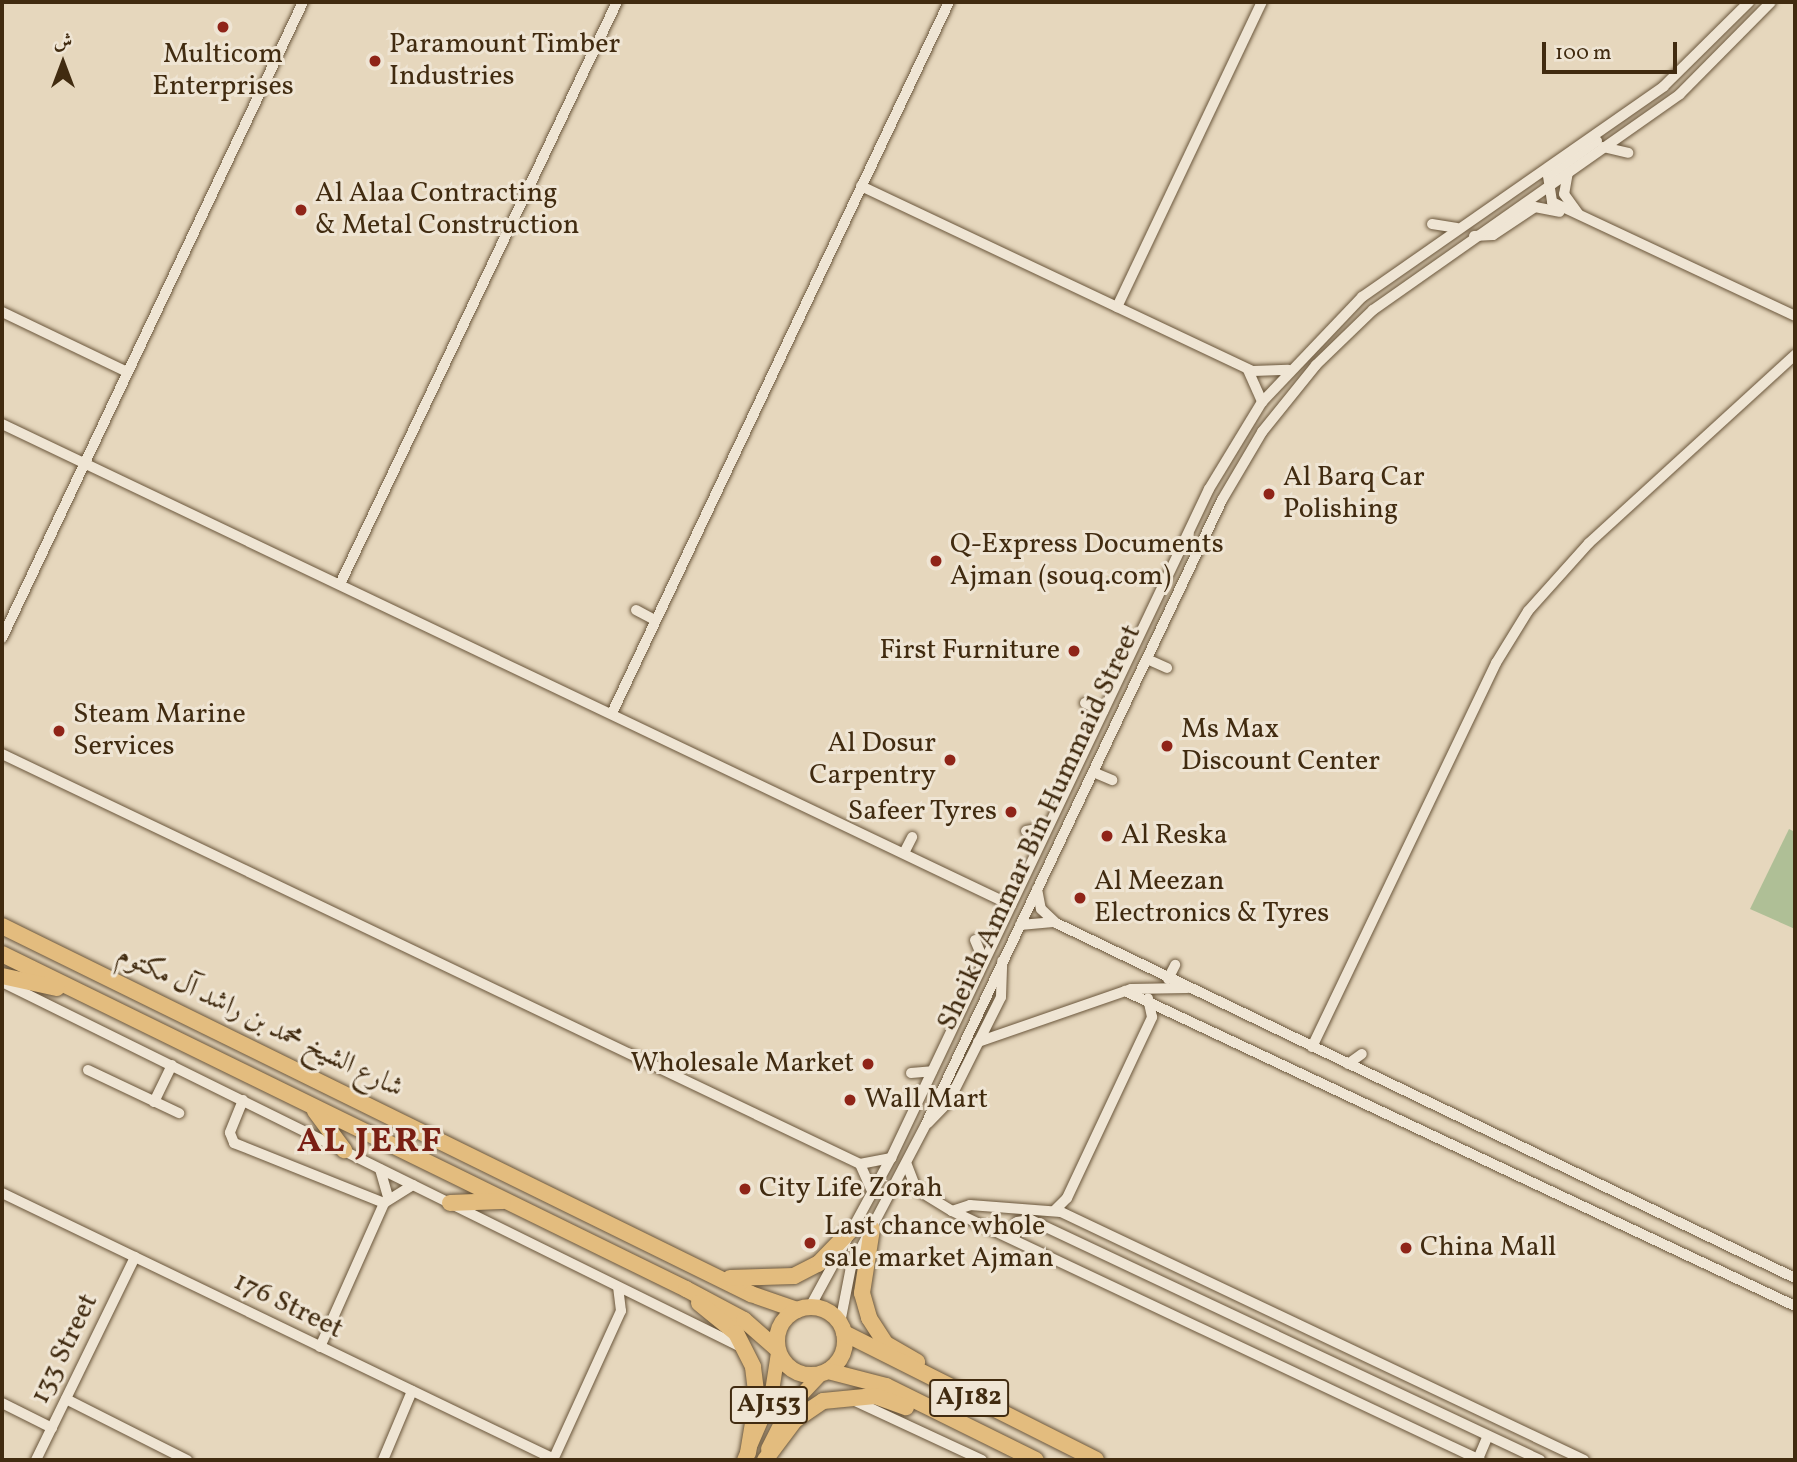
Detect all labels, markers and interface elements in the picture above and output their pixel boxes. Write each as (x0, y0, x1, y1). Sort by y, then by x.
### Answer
marker: Multicom Enterprises (215, 19, 231, 35)
north arrow (28, 28, 98, 98)
place label: Paramount Timber Industries (389, 28, 621, 94)
scale bar (1545, 28, 1680, 72)
text: ش (54, 29, 72, 55)
place label: Multicom Enterprises (152, 38, 294, 104)
text: 100 m (1555, 39, 1612, 68)
marker: Paramount Timber Industries (367, 53, 383, 69)
place label: Al Alaa Contracting & Metal Construction (315, 177, 580, 243)
marker: Al Alaa Contracting & Metal Construction (293, 202, 309, 218)
place label: Al Barq Car Polishing (1283, 461, 1425, 527)
marker: Al Barq Car Polishing (1261, 486, 1277, 502)
place label: Q-Express Documents Ajman (souq.com) (950, 528, 1224, 594)
marker: Q-Express Documents Ajman (souq.com) (928, 553, 944, 569)
street label: Sheikh Ammar Bin Hummaid Street (931, 620, 1149, 1036)
place label: First Furniture (879, 634, 1060, 668)
marker: First Furniture (1066, 643, 1082, 659)
place label: Steam Marine Services (73, 698, 246, 764)
place label: Ms Max Discount Center (1181, 713, 1380, 779)
marker: Steam Marine Services (51, 723, 67, 739)
place label: Al Dosur Carpentry (809, 727, 936, 793)
marker: Ms Max Discount Center (1159, 738, 1175, 754)
marker: Al Dosur Carpentry (942, 752, 958, 768)
place label: Safeer Tyres (847, 795, 997, 829)
marker: Safeer Tyres (1003, 804, 1019, 820)
place label: Al Reska (1121, 819, 1228, 853)
marker: Al Reska (1099, 828, 1115, 844)
place label: Al Meezan Electronics & Tyres (1094, 865, 1330, 931)
marker: Al Meezan Electronics & Tyres (1072, 890, 1088, 906)
street label: شارع الشيخ محمد بن راشد آل مكتوم (111, 938, 409, 1106)
place label: Wholesale Market (630, 1047, 854, 1081)
marker: Wholesale Market (860, 1056, 876, 1072)
place label: Wall Mart (864, 1083, 988, 1117)
marker: Wall Mart (842, 1092, 858, 1108)
district label: AL JERF (298, 1121, 442, 1163)
place label: City Life Zorah (759, 1172, 944, 1206)
marker: City Life Zorah (737, 1181, 753, 1197)
place label: Last chance whole sale market Ajman (824, 1210, 1054, 1276)
place label: China Mall (1420, 1231, 1556, 1265)
marker: Last chance whole sale market Ajman (802, 1235, 818, 1251)
marker: China Mall (1398, 1240, 1414, 1256)
street label: 176 Street (228, 1265, 348, 1347)
street label: 133 Street (24, 1288, 106, 1410)
road number: AJ182 (929, 1376, 1009, 1420)
road number: AJ153 (729, 1382, 809, 1428)

